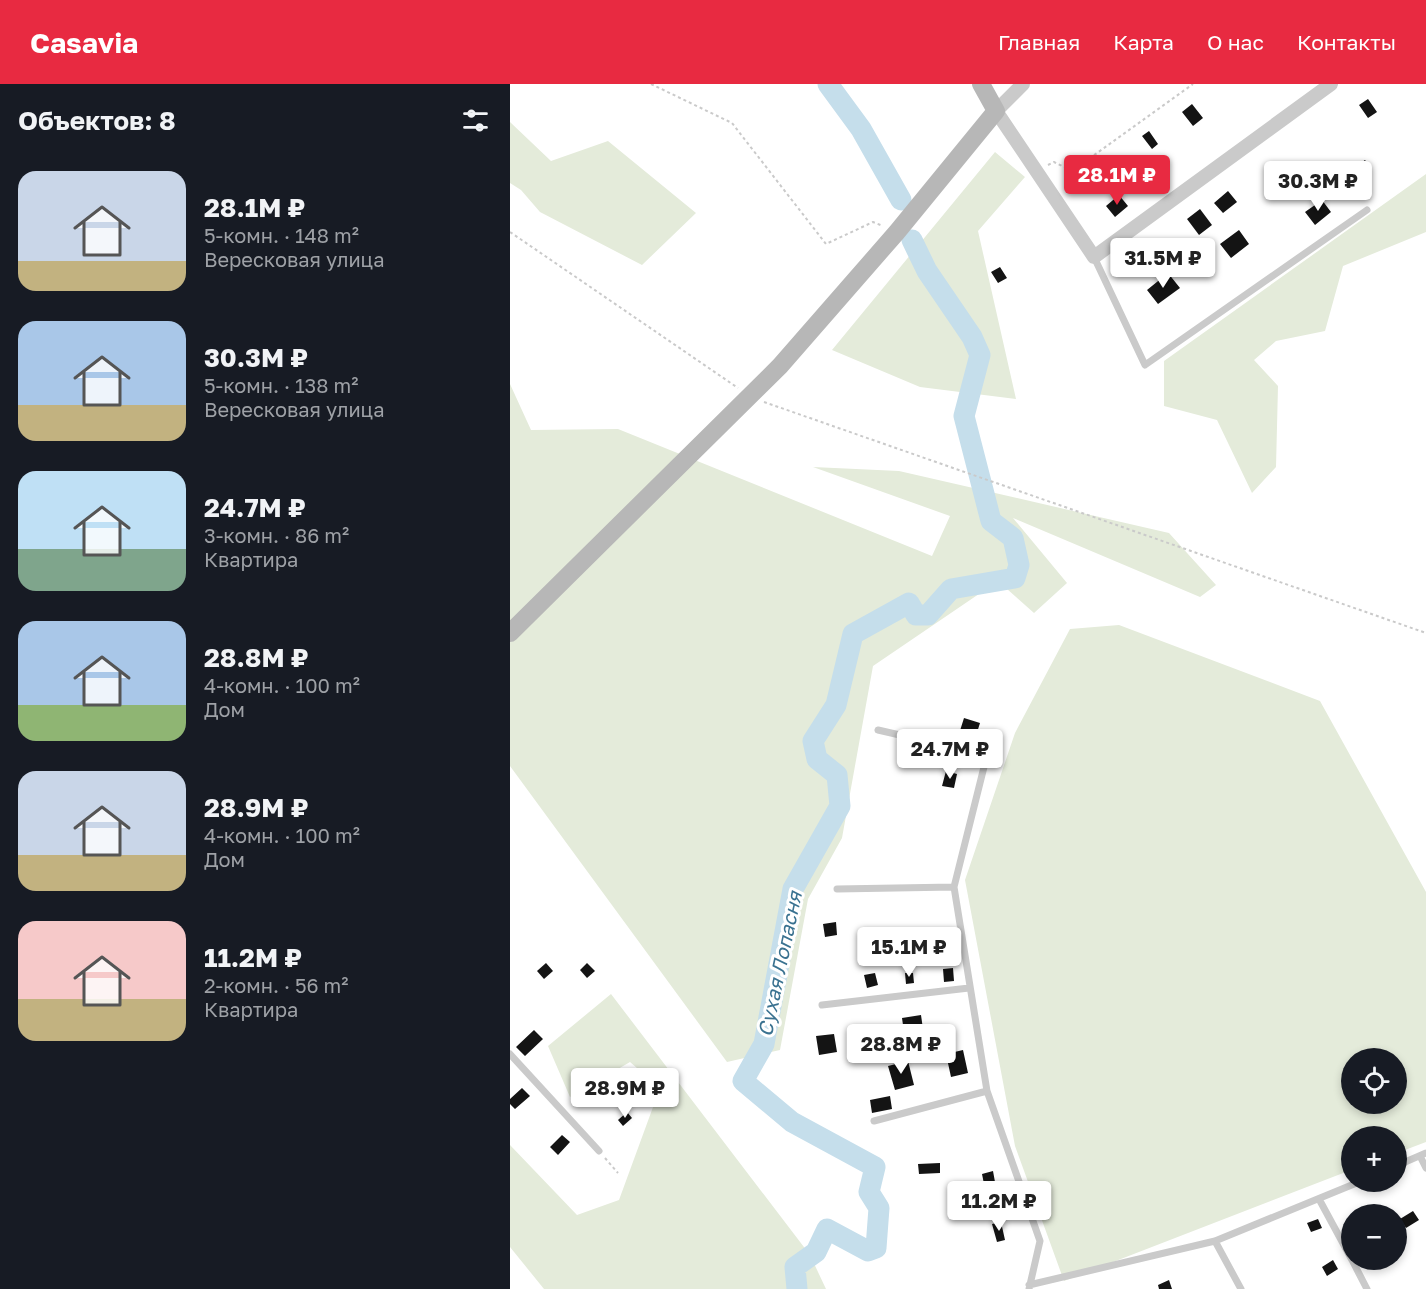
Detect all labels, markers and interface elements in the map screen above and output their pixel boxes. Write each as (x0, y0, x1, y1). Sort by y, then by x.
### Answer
text: Casavia (30, 26, 138, 59)
text: Главная (998, 29, 1080, 55)
text: Карта (1113, 29, 1174, 55)
text: О нас (1207, 29, 1264, 55)
text: Контакты (1297, 29, 1396, 55)
icon: filters (459, 104, 492, 137)
text: Объектов: 8 (18, 105, 176, 136)
pin: 28.1M ₽ (1062, 155, 1172, 206)
pin: 30.3M ₽ (1263, 161, 1373, 212)
text: 28.1M ₽ (1078, 162, 1156, 186)
text: 30.3M ₽ (1278, 168, 1358, 192)
text: 28.1M ₽ (204, 192, 305, 223)
icon: home (66, 195, 138, 267)
text: 5-комн. · 148 m² (204, 223, 359, 247)
pin: 31.5M ₽ (1108, 238, 1218, 289)
text: 31.5M ₽ (1124, 245, 1202, 269)
text: Вересковая улица (204, 247, 385, 271)
text: 30.3M ₽ (204, 342, 308, 373)
icon: home (66, 345, 138, 417)
text: 5-комн. · 138 m² (204, 373, 358, 397)
text: Вересковая улица (204, 397, 385, 421)
text: 24.7M ₽ (204, 492, 306, 523)
icon: home (66, 495, 138, 567)
text: 3-комн. · 86 m² (204, 523, 349, 547)
text: Квартира (204, 547, 298, 571)
text: 28.8M ₽ (204, 642, 309, 673)
icon: home (66, 645, 138, 717)
text: 4-комн. · 100 m² (204, 673, 360, 697)
text: Дом (204, 697, 245, 721)
pin: 24.7M ₽ (895, 729, 1005, 780)
text: 24.7M ₽ (911, 736, 989, 760)
text: 28.9M ₽ (204, 792, 309, 823)
icon: home (66, 795, 138, 867)
text: 4-комн. · 100 m² (204, 823, 360, 847)
text: Дом (204, 847, 245, 871)
water label: Сухая Лопасня (752, 888, 807, 1039)
pin: 15.1M ₽ (854, 927, 964, 978)
text: 15.1M ₽ (871, 934, 947, 958)
text: 11.2M ₽ (204, 942, 302, 973)
icon: home (66, 945, 138, 1017)
text: 2-комн. · 56 m² (204, 973, 349, 997)
text: Квартира (204, 997, 298, 1021)
pin: 28.8M ₽ (846, 1024, 956, 1075)
text: 28.8M ₽ (861, 1031, 941, 1055)
map controls (1341, 1048, 1407, 1270)
button: locate (1341, 1048, 1407, 1114)
pin: 28.9M ₽ (570, 1068, 680, 1119)
text: 28.9M ₽ (585, 1075, 665, 1099)
button: + (1341, 1126, 1407, 1192)
pin: 11.2M ₽ (944, 1181, 1054, 1232)
text: 11.2M ₽ (961, 1188, 1037, 1212)
button: − (1341, 1204, 1407, 1270)

